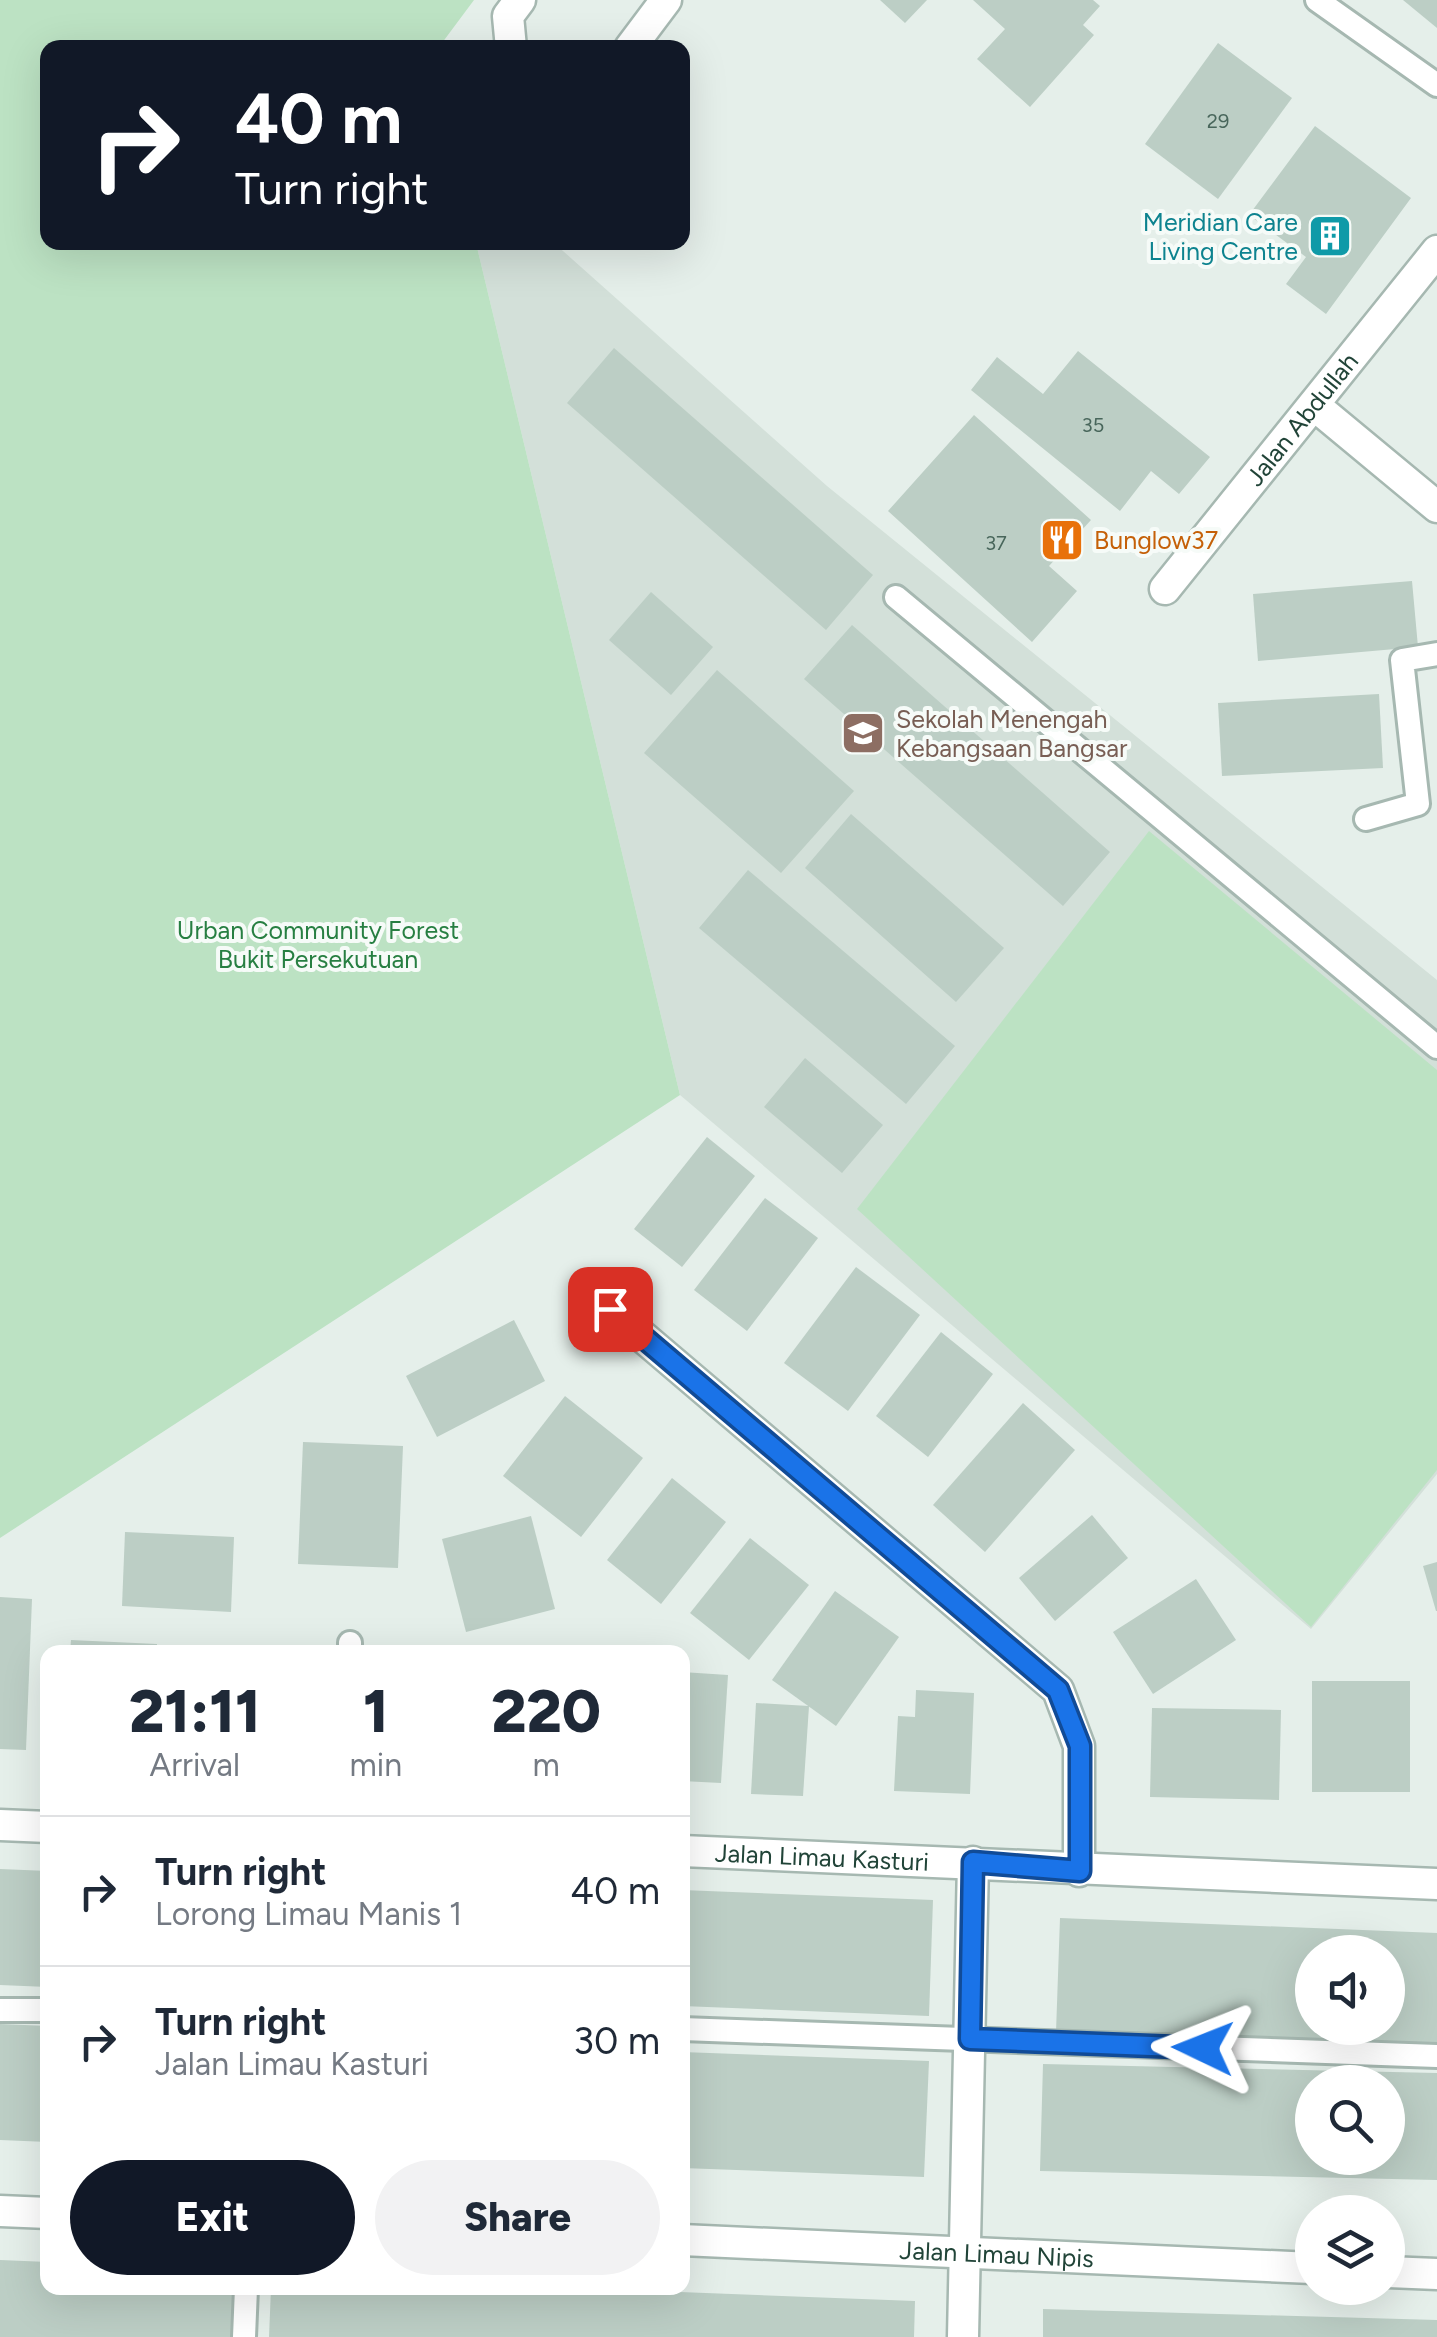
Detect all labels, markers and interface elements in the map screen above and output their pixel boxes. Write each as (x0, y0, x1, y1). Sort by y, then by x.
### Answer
text: 40 m (235, 76, 402, 161)
icon: right (70, 80, 200, 210)
house number: 29 (1207, 109, 1229, 133)
text: Turn right (235, 161, 428, 215)
place label: Meridian Care Living Centre (1143, 207, 1298, 266)
building icon: Meridian Care Living Centre (1307, 213, 1353, 259)
street label: Jalan Abdullah (1239, 347, 1364, 492)
house number: 35 (1082, 413, 1104, 437)
restaurant icon: Bunglow37 (1039, 517, 1085, 563)
place label: Bunglow37 (1094, 525, 1218, 555)
house number: 37 (985, 531, 1007, 555)
place label: Sekolah Menengah Kebangsaan Bangsar (896, 704, 1128, 763)
school or university icon: Sekolah Menengah Kebangsaan Bangsar (840, 710, 886, 756)
park label: Urban Community Forest Bukit Persekutuan (177, 915, 459, 974)
pin (568, 1267, 653, 1352)
icon: arrive (583, 1282, 638, 1337)
text: 21:11 (129, 1675, 261, 1747)
text: 1 (363, 1675, 389, 1747)
text: 220 (491, 1675, 601, 1747)
text: Arrival (150, 1746, 240, 1784)
text: min (350, 1746, 402, 1784)
text: m (532, 1746, 560, 1784)
street label: Jalan Limau Kasturi (714, 1837, 930, 1877)
text: Turn right (155, 1849, 327, 1895)
icon: right (70, 1864, 125, 1919)
text: 40 m (570, 1868, 660, 1914)
text: Lorong Limau Manis 1 (155, 1895, 462, 1933)
map controls (1295, 1935, 1405, 2305)
button: sound (1295, 1935, 1405, 2045)
position arrow (1151, 1996, 1255, 2100)
text: Turn right (155, 1999, 327, 2045)
icon: right (70, 2014, 125, 2069)
text: 30 m (573, 2018, 660, 2064)
text: Jalan Limau Kasturi (155, 2045, 429, 2083)
button: search (1295, 2065, 1405, 2175)
button: Exit (70, 2160, 355, 2275)
button: Share (375, 2160, 660, 2275)
button: layers (1295, 2195, 1405, 2305)
street label: Jalan Limau Nipis (899, 2235, 1095, 2273)

